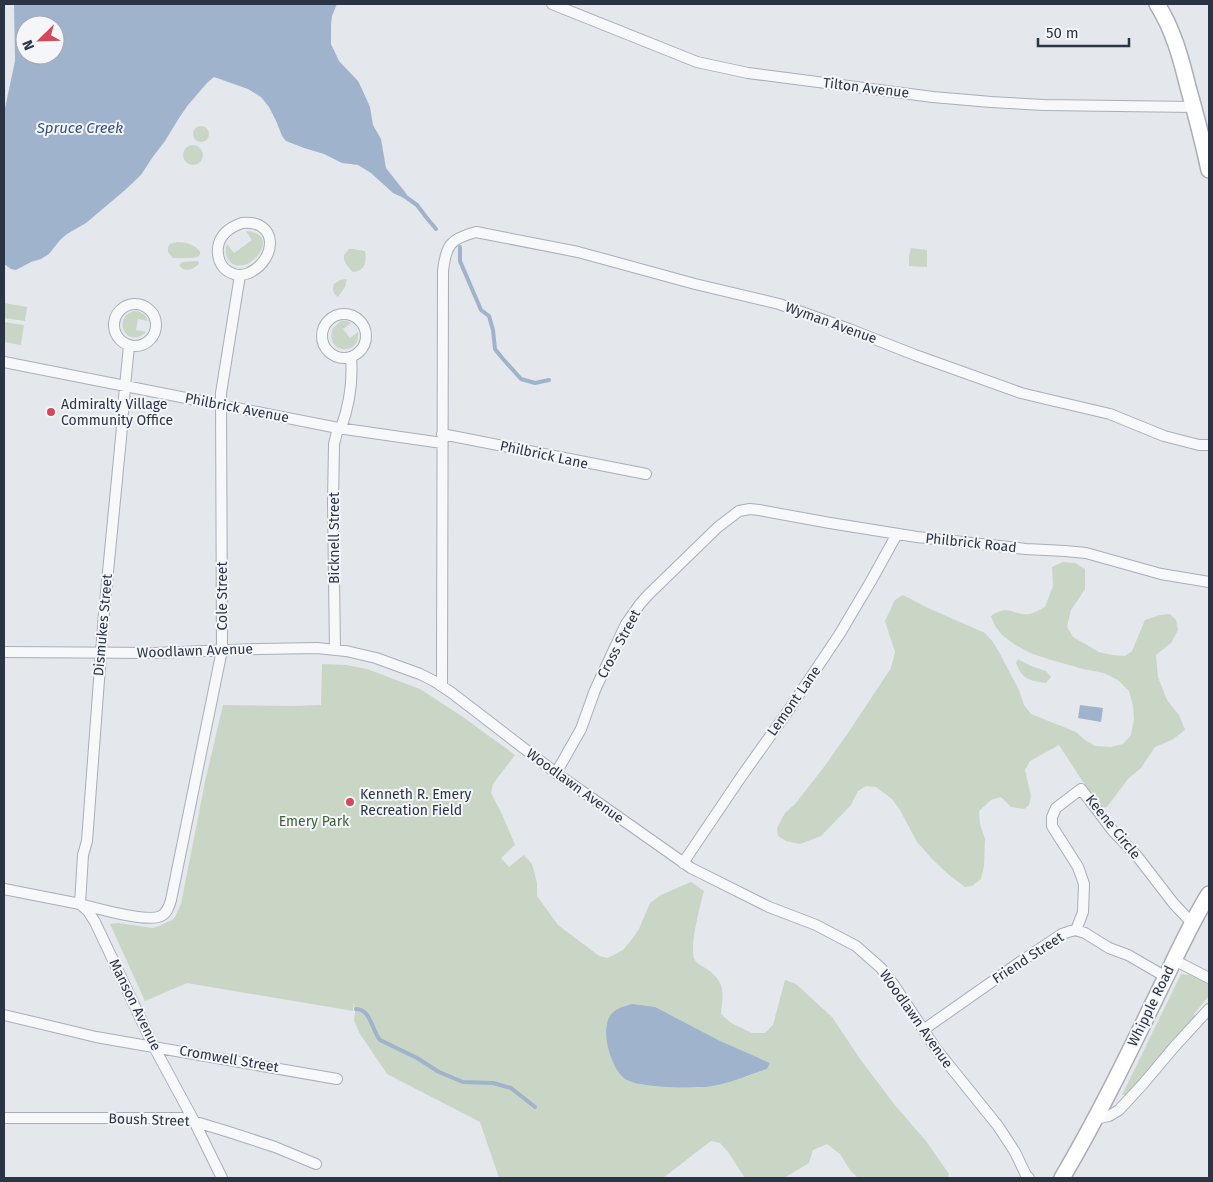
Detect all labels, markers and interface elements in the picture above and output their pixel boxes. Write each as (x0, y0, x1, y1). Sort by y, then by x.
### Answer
north arrow (15, 15, 65, 65)
scale bar (1038, 15, 1129, 47)
text: 50 m (1046, 24, 1079, 42)
text: N (19, 37, 38, 52)
street label: Tilton Avenue (822, 74, 910, 102)
water label: Spruce Creek (36, 119, 123, 137)
street label: Wyman Avenue (783, 299, 879, 347)
street label: Philbrick Avenue (183, 390, 291, 426)
place label: Admiralty Village Community Office (61, 396, 173, 429)
marker: Admiralty Village Community Office (45, 406, 57, 418)
street label: Philbrick Lane (498, 437, 590, 473)
street label: Bicknell Street (326, 491, 343, 584)
street label: Philbrick Road (925, 530, 1017, 556)
street label: Cole Street (214, 561, 231, 631)
street label: Dismukes Street (90, 572, 116, 677)
street label: Cross Street (594, 606, 645, 681)
street label: Woodlawn Avenue (137, 640, 253, 662)
street label: Lemont Lane (764, 663, 824, 739)
street label: Woodlawn Avenue (523, 745, 627, 827)
place label: Kenneth R. Emery Recreation Field (360, 786, 472, 819)
street label: Keene Circle (1082, 791, 1144, 863)
marker: Kenneth R. Emery Recreation Field (344, 796, 356, 808)
park label: Emery Park (279, 813, 350, 830)
street label: Friend Street (989, 928, 1068, 987)
street label: Manson Avenue (105, 956, 165, 1054)
street label: Whipple Road (1124, 963, 1178, 1049)
street label: Woodlawn Avenue (876, 967, 956, 1071)
street label: Cromwell Street (178, 1042, 281, 1076)
street label: Boush Street (108, 1110, 191, 1130)

